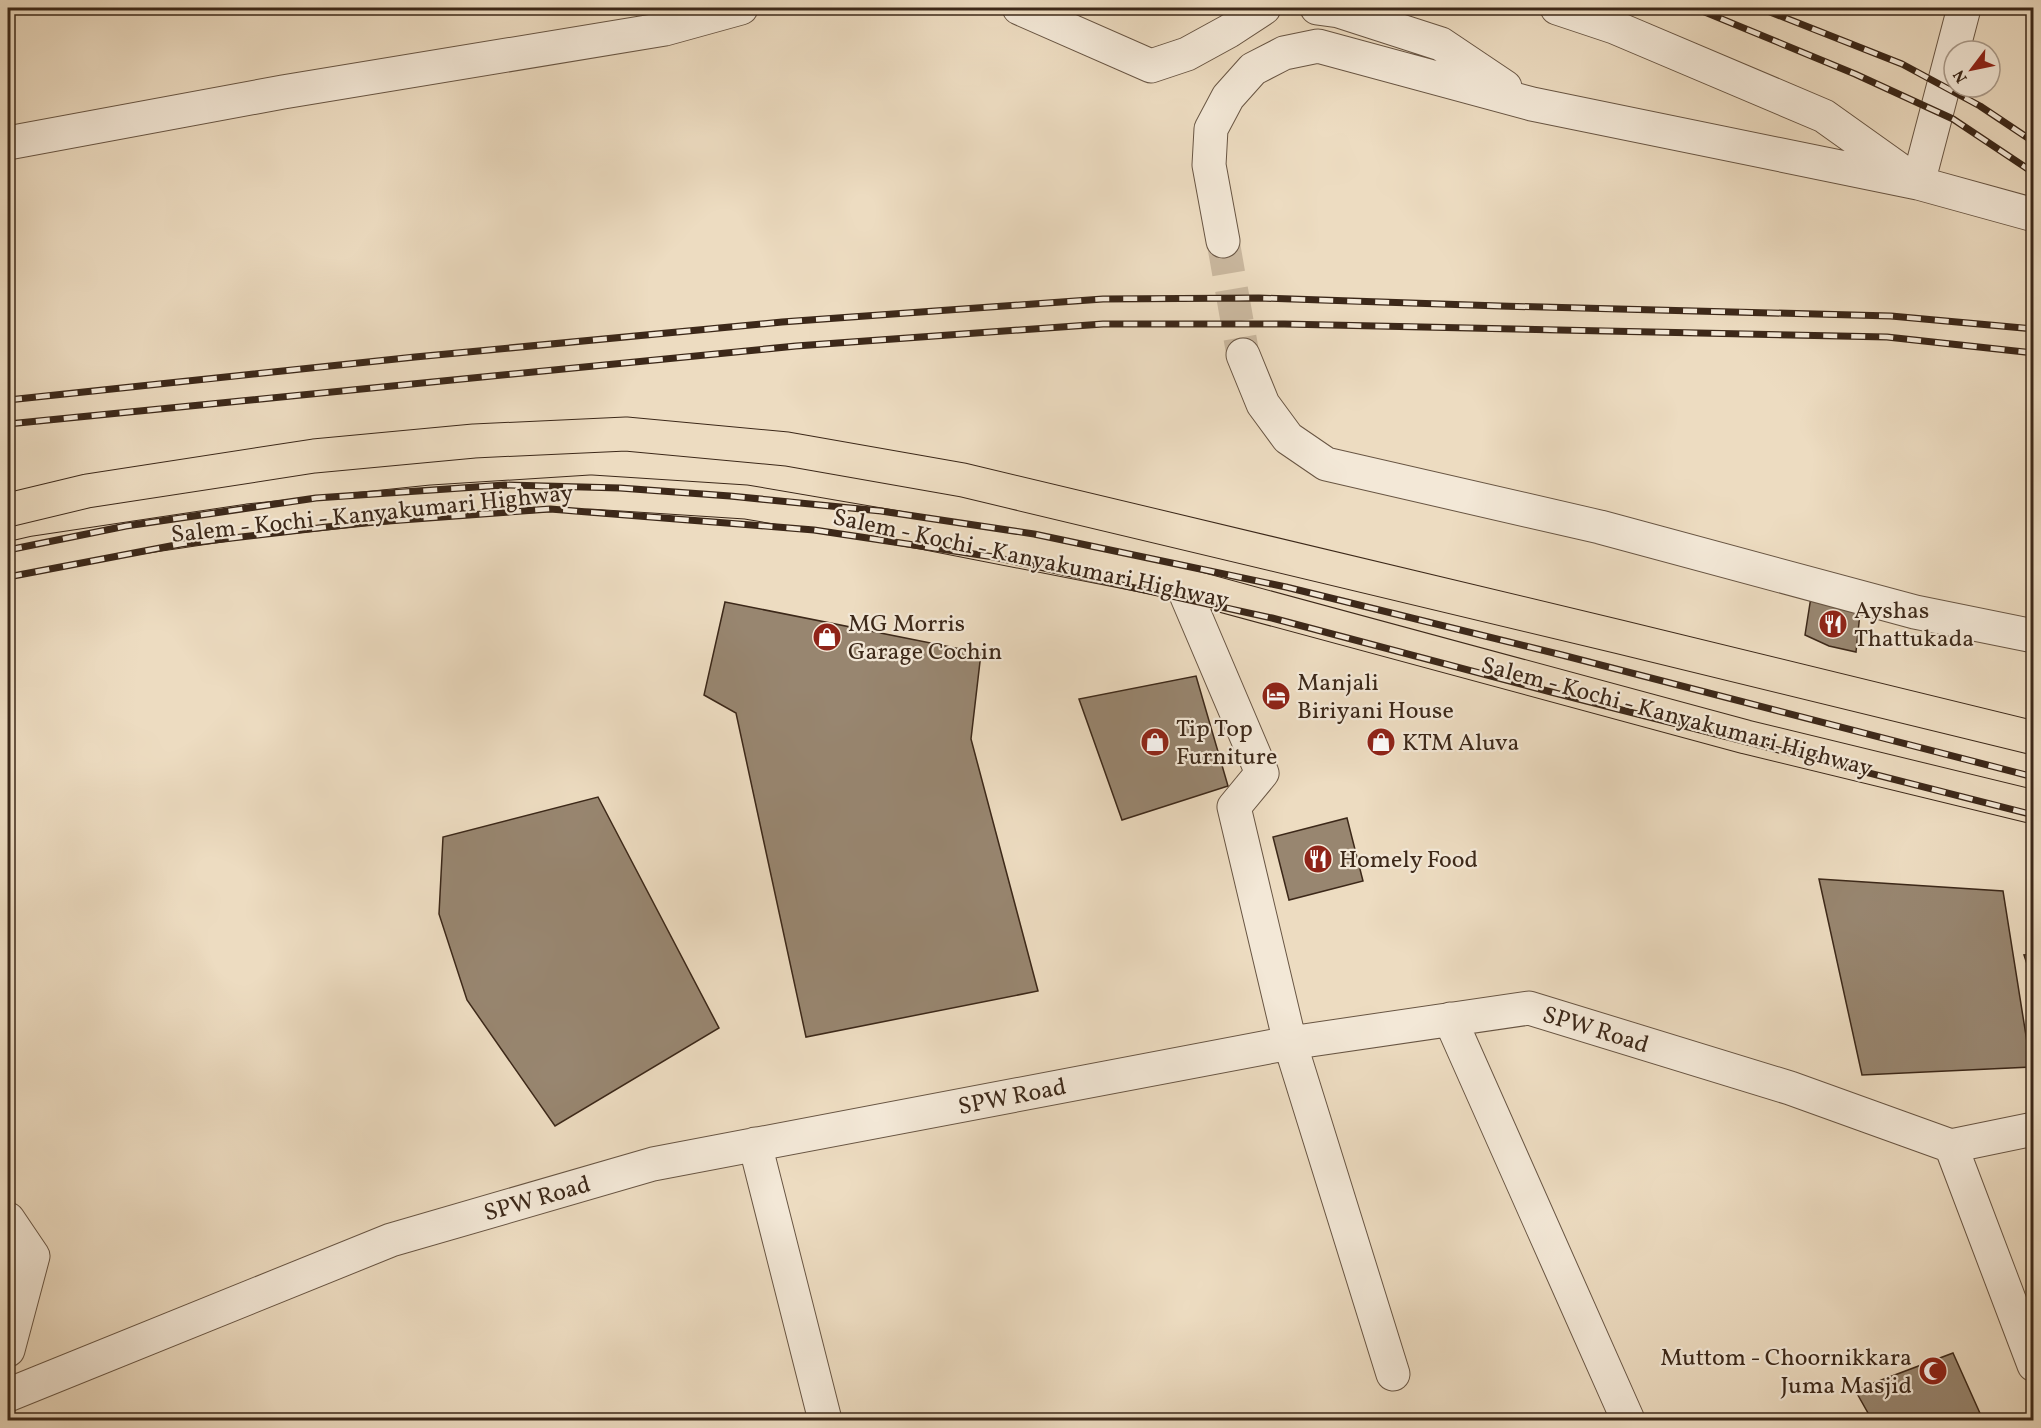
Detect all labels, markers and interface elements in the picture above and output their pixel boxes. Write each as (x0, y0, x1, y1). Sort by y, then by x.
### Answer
north arrow (1942, 39, 2002, 99)
text: N (1948, 65, 1973, 87)
street label: Salem - Kochi - Kanyakumari Highway (169, 477, 575, 553)
street label: Salem - Kochi - Kanyakumari Highway (829, 501, 1232, 619)
place label: Ayshas Thattukada (1854, 595, 1974, 657)
place label: MG Morris Garage Cochin (848, 608, 1002, 670)
restaurant icon: Ayshas Thattukada (1817, 608, 1849, 640)
shop icon: MG Morris Garage Cochin (811, 621, 843, 653)
street label: Salem - Kochi - Kanyakumari Highway (1477, 649, 1876, 787)
place label: Manjali Biriyani House (1297, 667, 1454, 729)
hotel icon: Manjali Biriyani House (1260, 680, 1292, 712)
place label: Tip Top Furniture (1176, 713, 1277, 775)
shop icon: Tip Top Furniture (1139, 726, 1171, 758)
shop icon: KTM Aluva (1365, 726, 1397, 758)
place label: KTM Aluva (1402, 727, 1520, 761)
restaurant icon: Homely Food (1302, 843, 1334, 875)
place label: Homely Food (1339, 844, 1478, 878)
street label: SPW Road (1538, 999, 1653, 1063)
street label: SPW Road (955, 1071, 1069, 1125)
street label: SPW Road (480, 1168, 595, 1231)
place label: Muttom - Choornikkara Juma Masjid (1660, 1342, 1912, 1404)
mosque icon: Muttom - Choornikkara Juma Masjid (1917, 1355, 1949, 1387)

